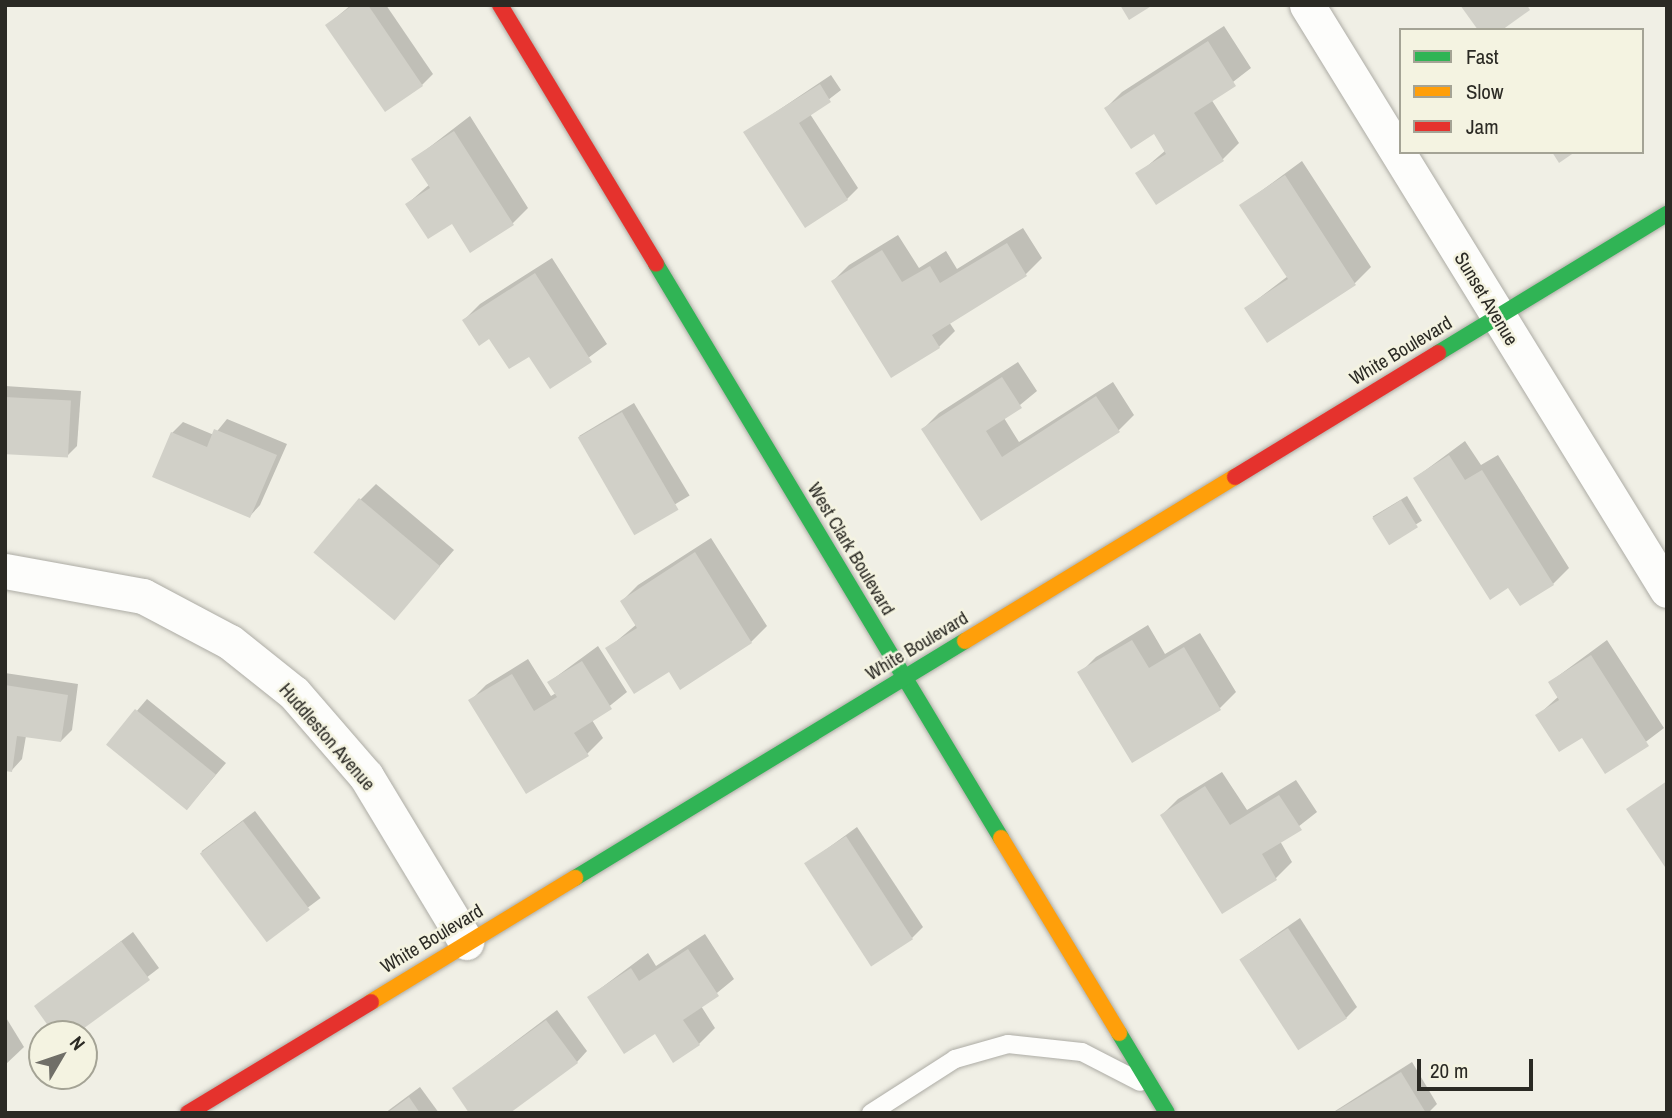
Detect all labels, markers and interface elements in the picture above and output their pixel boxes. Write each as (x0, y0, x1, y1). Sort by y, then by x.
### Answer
legend (1399, 28, 1644, 154)
text: Fast (1466, 42, 1499, 71)
text: Slow (1466, 77, 1503, 106)
text: Jam (1466, 112, 1499, 141)
street label: Sunset Avenue (1449, 248, 1523, 350)
street label: White Boulevard (1346, 312, 1456, 390)
street label: West Clark Boulevard (803, 479, 899, 619)
street label: White Boulevard (862, 607, 972, 685)
street label: Huddleston Avenue (274, 678, 380, 796)
street label: White Boulevard (377, 900, 487, 978)
north arrow (28, 1020, 98, 1090)
text: N (64, 1030, 91, 1056)
scale bar (1420, 1044, 1536, 1088)
text: 20 m (1430, 1056, 1468, 1085)

